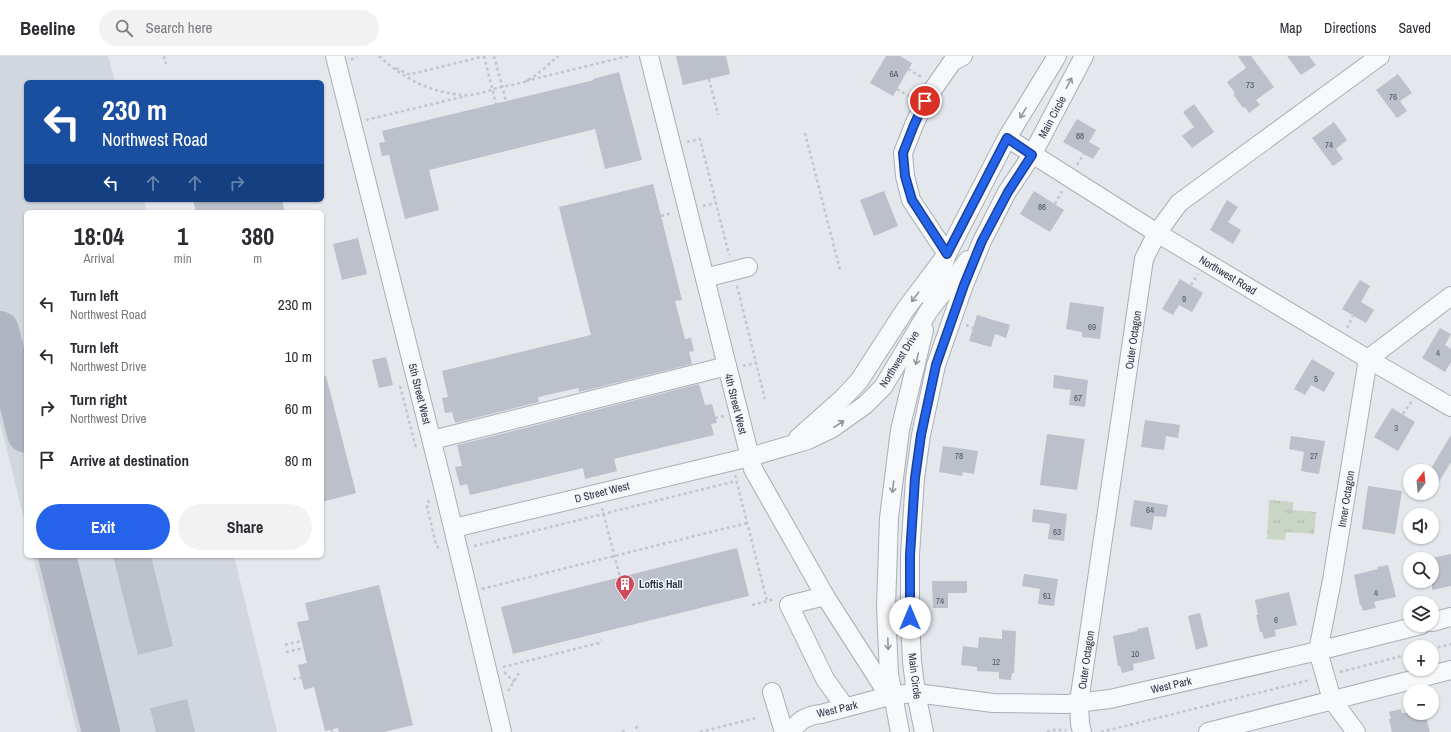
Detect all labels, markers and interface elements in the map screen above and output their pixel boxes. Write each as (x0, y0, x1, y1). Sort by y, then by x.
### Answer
search box (99, 10, 379, 46)
text: Beeline (20, 15, 75, 41)
icon: search (113, 17, 135, 39)
text: Search here (145, 17, 212, 38)
text: Map (1280, 19, 1302, 37)
text: Directions (1324, 19, 1376, 37)
text: Saved (1398, 19, 1431, 37)
house number: 6A (889, 68, 899, 80)
one-way arrow (1066, 77, 1074, 89)
house number: 73 (1246, 79, 1254, 91)
pin (908, 84, 942, 118)
icon: arrive (914, 90, 936, 112)
text: 230 m (102, 91, 167, 129)
house number: 76 (1389, 91, 1397, 103)
street label: Main Circle (1035, 93, 1069, 141)
icon: left (36, 96, 88, 148)
one-way arrow (1018, 107, 1026, 119)
text: Northwest Road (102, 127, 208, 152)
house number: 88 (1076, 130, 1084, 142)
house number: 74 (1325, 139, 1333, 151)
icon: left (100, 172, 122, 194)
icon: ahead (142, 172, 164, 194)
icon: ahead (184, 172, 206, 194)
icon: right (226, 172, 248, 194)
house number: 86 (1038, 201, 1046, 213)
text: 18:04 (74, 220, 124, 252)
text: 1 (177, 220, 188, 252)
text: 380 (241, 220, 274, 252)
text: Arrival (84, 250, 114, 267)
text: min (174, 250, 192, 267)
text: m (253, 250, 262, 267)
street label: Northwest Road (1197, 252, 1259, 298)
text: Turn left (70, 285, 118, 306)
one-way arrow (911, 291, 919, 302)
icon: left (36, 293, 58, 315)
house number: 9 (1182, 293, 1186, 305)
text: 230 m (278, 294, 312, 315)
text: Northwest Road (70, 306, 146, 323)
street label: Outer Octagon (1122, 310, 1144, 370)
house number: 69 (1088, 321, 1096, 333)
street label: Northwest Drive (876, 328, 922, 390)
text: Turn left (70, 337, 118, 358)
icon: left (36, 345, 58, 367)
text: 10 m (285, 346, 312, 367)
house number: 4 (1436, 347, 1440, 359)
one-way arrow (912, 352, 920, 365)
text: Northwest Drive (70, 358, 146, 375)
street label: 5th Street West (406, 362, 434, 426)
street label: 4th Street West (722, 372, 750, 436)
house number: 5 (1314, 373, 1318, 385)
text: Turn right (70, 389, 127, 410)
house number: 67 (1074, 392, 1082, 404)
icon: right (36, 397, 58, 419)
text: 60 m (285, 398, 312, 419)
text: Northwest Drive (70, 410, 146, 427)
one-way arrow (833, 420, 844, 428)
house number: 3 (1394, 422, 1398, 434)
icon: arrive (36, 449, 58, 471)
text: Arrive at destination (70, 450, 189, 471)
text: 80 m (285, 450, 312, 471)
house number: 78 (955, 450, 963, 462)
house number: 27 (1310, 450, 1318, 462)
north arrow (1403, 464, 1439, 500)
map controls (1403, 464, 1439, 720)
street label: Inner Octagon (1335, 470, 1357, 528)
street label: D Street West (573, 478, 631, 506)
one-way arrow (889, 480, 896, 493)
button: Exit (36, 504, 170, 550)
button: Share (178, 504, 312, 550)
house number: 64 (1146, 504, 1154, 516)
button: sound (1403, 508, 1439, 544)
house number: 63 (1053, 526, 1061, 538)
button: search (1403, 552, 1439, 588)
building icon: Loftis Hall (614, 573, 636, 601)
place label: Loftis Hall (639, 577, 683, 591)
house number: 4 (1374, 587, 1378, 599)
house number: 61 (1043, 590, 1051, 602)
house number: 74 (936, 595, 944, 607)
button: layers (1403, 596, 1439, 632)
position arrow (889, 597, 931, 639)
house number: 6 (1274, 614, 1278, 626)
street label: Outer Octagon (1075, 630, 1097, 690)
one-way arrow (884, 637, 892, 650)
button: + (1403, 640, 1439, 676)
house number: 10 (1131, 648, 1139, 660)
street label: Main Circle (905, 652, 925, 700)
house number: 12 (992, 656, 1000, 668)
street label: West Park (1149, 673, 1193, 696)
button: − (1403, 684, 1439, 720)
street label: West Park (815, 697, 859, 720)

